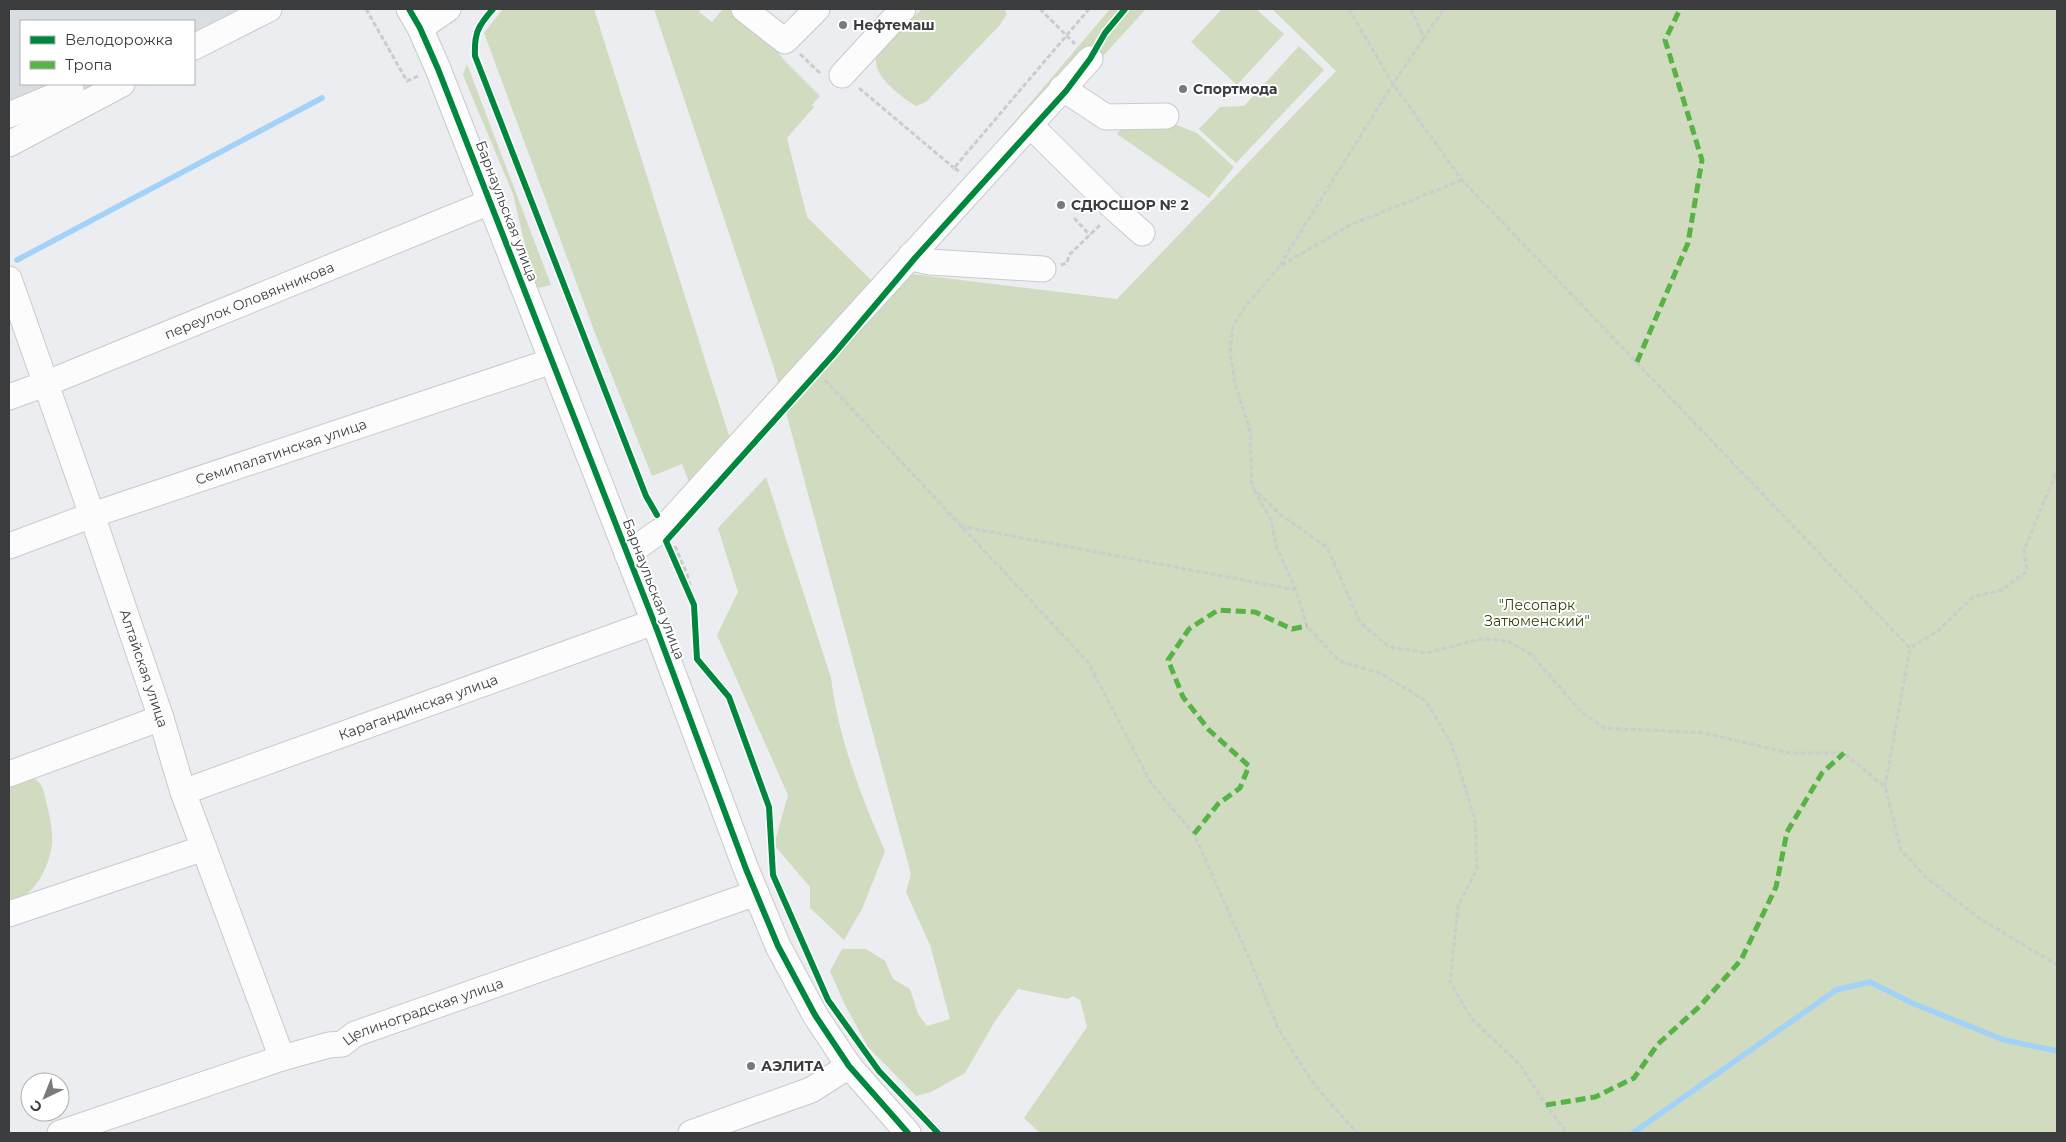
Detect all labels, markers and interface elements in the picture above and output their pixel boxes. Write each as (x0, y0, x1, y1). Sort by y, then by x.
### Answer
place label: Нефтемаш (853, 16, 935, 34)
marker: Нефтемаш (837, 19, 849, 31)
legend (20, 20, 195, 85)
text: Велодорожка (65, 30, 173, 49)
text: Тропа (65, 55, 112, 74)
place label: Спортмода (1193, 80, 1278, 98)
marker: Спортмода (1177, 83, 1189, 95)
street label: Барнаульская улица (472, 138, 542, 284)
place label: СДЮСШОР № 2 (1071, 196, 1189, 214)
marker: СДЮСШОР № 2 (1055, 199, 1067, 211)
street label: переулок Оловянникова (162, 258, 337, 343)
street label: Семипалатинская улица (193, 415, 369, 489)
street label: Барнаульская улица (619, 516, 689, 662)
park label: "Лесопарк Затюменский" (1484, 596, 1590, 630)
street label: Алтайская улица (116, 607, 172, 729)
street label: Карагандинская улица (336, 670, 500, 744)
street label: Целиноградская улица (339, 974, 506, 1049)
place label: АЭЛИТА (761, 1057, 825, 1075)
marker: АЭЛИТА (745, 1060, 757, 1072)
north arrow (20, 1072, 70, 1122)
text: С (26, 1096, 46, 1117)

